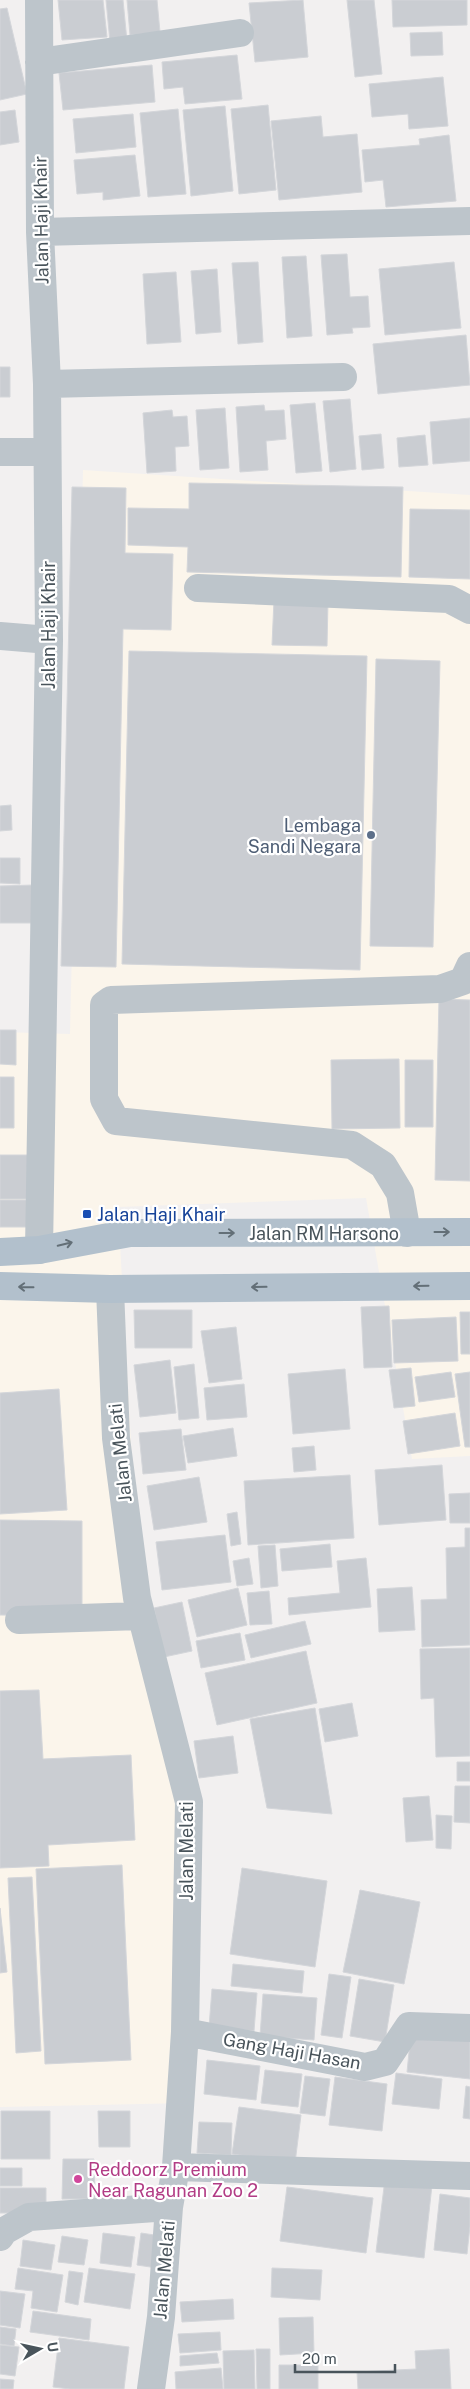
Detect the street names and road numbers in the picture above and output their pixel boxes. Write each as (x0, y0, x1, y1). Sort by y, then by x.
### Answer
street label: Jalan Haji Khair (29, 156, 53, 284)
street label: Jalan Haji Khair (38, 561, 59, 689)
street label: Jalan RM Harsono (249, 1223, 399, 1244)
street label: Jalan Melati (104, 1402, 136, 1504)
street label: Jalan Melati (176, 1801, 197, 1901)
street label: Gang Haji Hasan (221, 2029, 363, 2073)
street label: Jalan Melati (149, 2220, 179, 2320)

